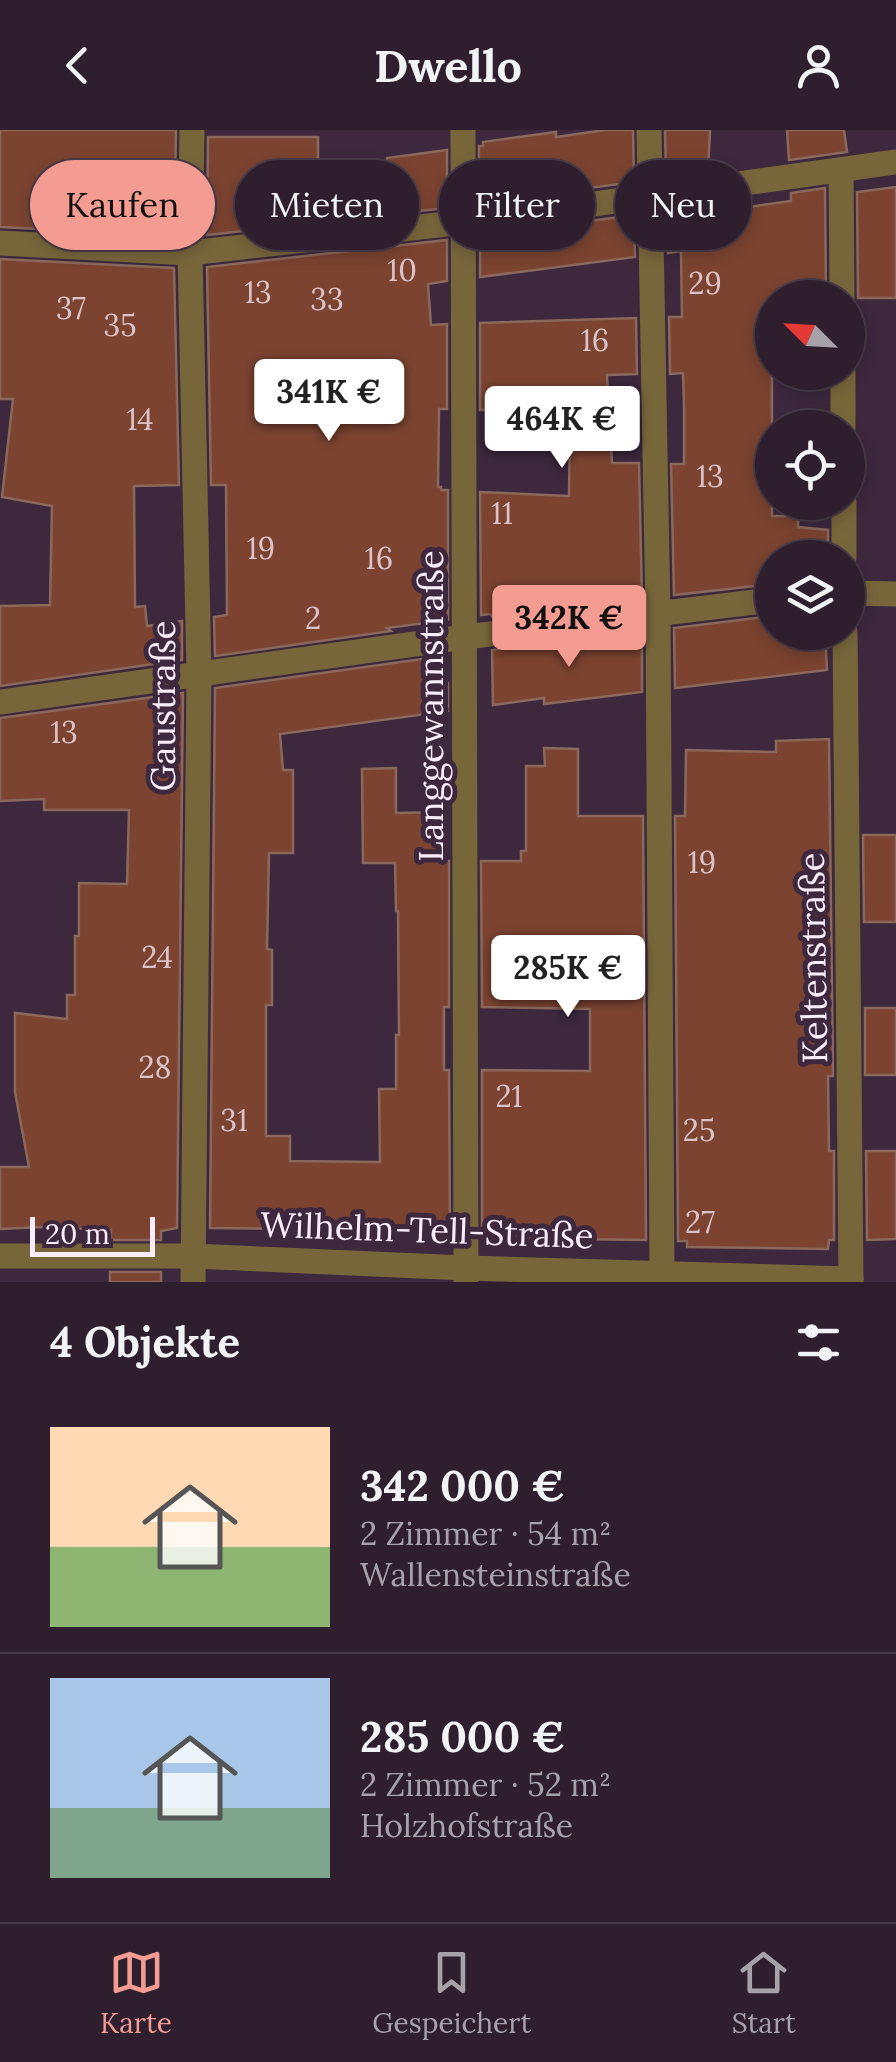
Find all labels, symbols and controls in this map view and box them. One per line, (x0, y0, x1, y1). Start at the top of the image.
text: Dwello (374, 37, 522, 94)
icon: back (50, 38, 105, 93)
icon: person (791, 38, 846, 93)
chip: Kaufen (30, 160, 215, 250)
chip: Mieten (235, 160, 419, 250)
chip: Filter (439, 160, 595, 250)
chip: Neu (615, 160, 751, 250)
house number: 10 (387, 251, 417, 289)
house number: 29 (688, 264, 722, 302)
house number: 13 (244, 273, 272, 311)
house number: 33 (310, 280, 344, 318)
north arrow (755, 280, 865, 390)
map controls (755, 280, 865, 650)
house number: 37 (56, 289, 86, 327)
house number: 35 (103, 306, 137, 344)
house number: 16 (581, 321, 609, 359)
pin: 341K € (248, 359, 410, 444)
text: 341K € (276, 371, 382, 412)
pin: 464K € (481, 386, 643, 471)
text: 464K € (507, 398, 617, 439)
house number: 14 (126, 400, 154, 438)
button: locate (755, 410, 865, 520)
house number: 13 (696, 457, 724, 495)
house number: 11 (491, 494, 513, 532)
house number: 19 (247, 529, 275, 567)
house number: 16 (365, 539, 393, 577)
button: layers (755, 540, 865, 650)
street label: Langgewannstraße (408, 550, 453, 862)
pin: 342K € (488, 585, 650, 670)
text: 342K € (514, 597, 624, 638)
house number: 2 (305, 599, 321, 637)
street label: Gaustraße (140, 621, 185, 791)
house number: 13 (50, 713, 78, 751)
house number: 19 (688, 843, 716, 881)
street label: Keltenstraße (789, 852, 837, 1064)
pin: 285K € (487, 935, 649, 1020)
house number: 24 (141, 938, 173, 976)
text: 285K € (513, 947, 623, 988)
house number: 28 (139, 1048, 171, 1086)
house number: 21 (495, 1077, 523, 1115)
house number: 31 (220, 1101, 248, 1139)
house number: 25 (683, 1111, 715, 1149)
street label: Wilhelm-Tell-Straße (260, 1202, 594, 1258)
house number: 27 (685, 1203, 715, 1241)
scale bar (30, 1212, 155, 1256)
text: 20 m (45, 1216, 110, 1252)
text: 4 Objekte (50, 1315, 240, 1369)
icon: filters (791, 1315, 846, 1370)
text: 342 000 € (360, 1459, 565, 1513)
icon: home (130, 1467, 250, 1587)
text: 2 Zimmer · 54 m² (360, 1513, 611, 1554)
text: Wallensteinstraße (360, 1554, 631, 1595)
text: 285 000 € (360, 1710, 565, 1764)
icon: home (130, 1718, 250, 1838)
text: 2 Zimmer · 52 m² (360, 1764, 611, 1805)
text: Holzhofstraße (360, 1805, 573, 1846)
tab: Karte (100, 1945, 172, 2041)
tab: Gespeichert (372, 1945, 531, 2041)
tab: Start (732, 1945, 796, 2041)

